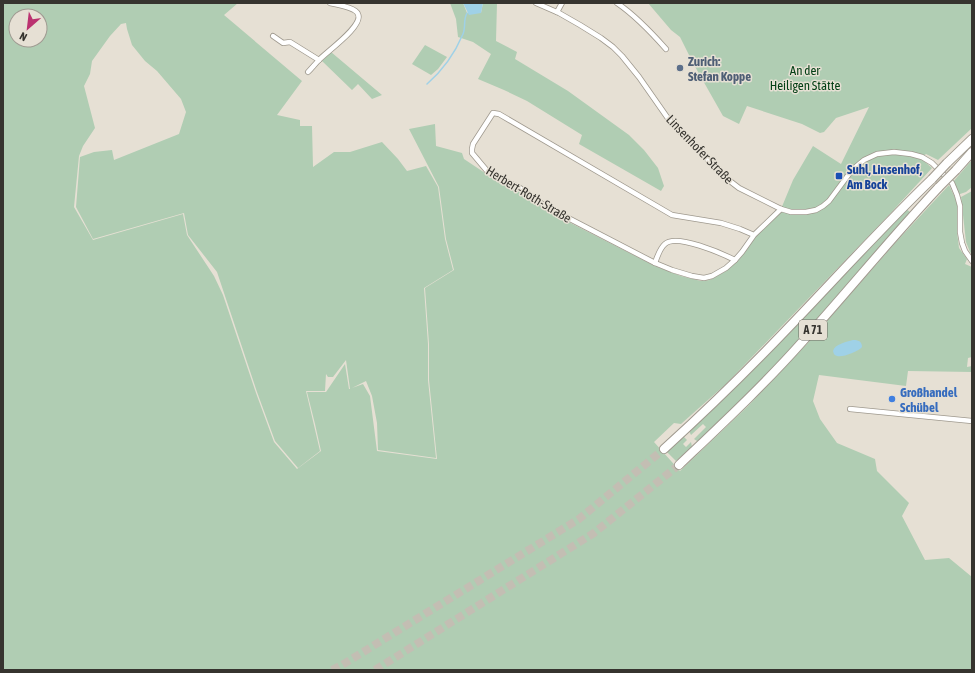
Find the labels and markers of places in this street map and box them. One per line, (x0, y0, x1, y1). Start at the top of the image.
place label: Zurich: Stefan Koppe (688, 54, 751, 84)
marker: Zurich: Stefan Koppe (675, 63, 685, 73)
place label: Suhl, Linsenhof, Am Bock (846, 162, 923, 192)
marker: Suhl, Linsenhof, Am Bock (834, 171, 844, 181)
place label: Großhandel Schübel (900, 385, 958, 415)
marker: Großhandel Schübel (887, 394, 897, 404)

